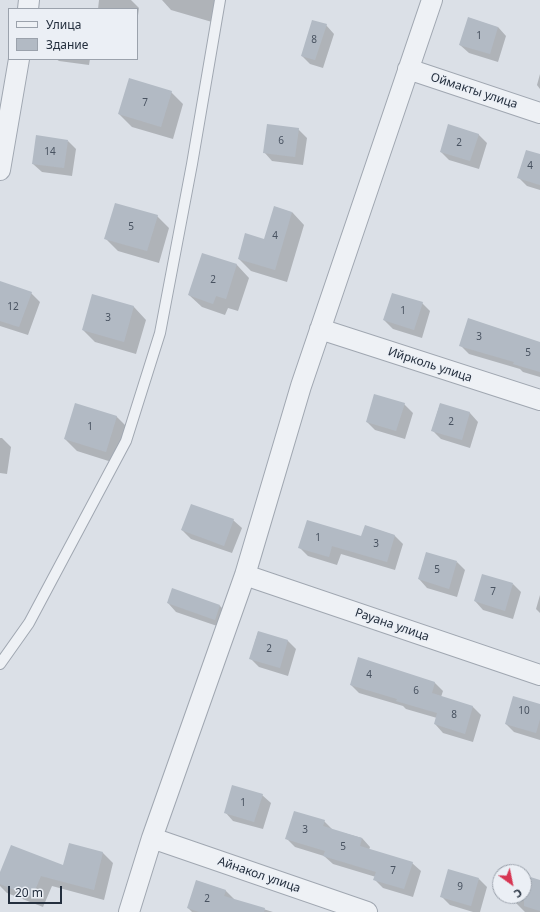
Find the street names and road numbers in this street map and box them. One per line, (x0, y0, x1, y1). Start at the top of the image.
street label: Оймакты улица (429, 70, 519, 112)
street label: Ийрколь улица (386, 345, 474, 385)
street label: Рауана улица (353, 606, 431, 644)
street label: Айнакол улица (216, 854, 302, 896)

